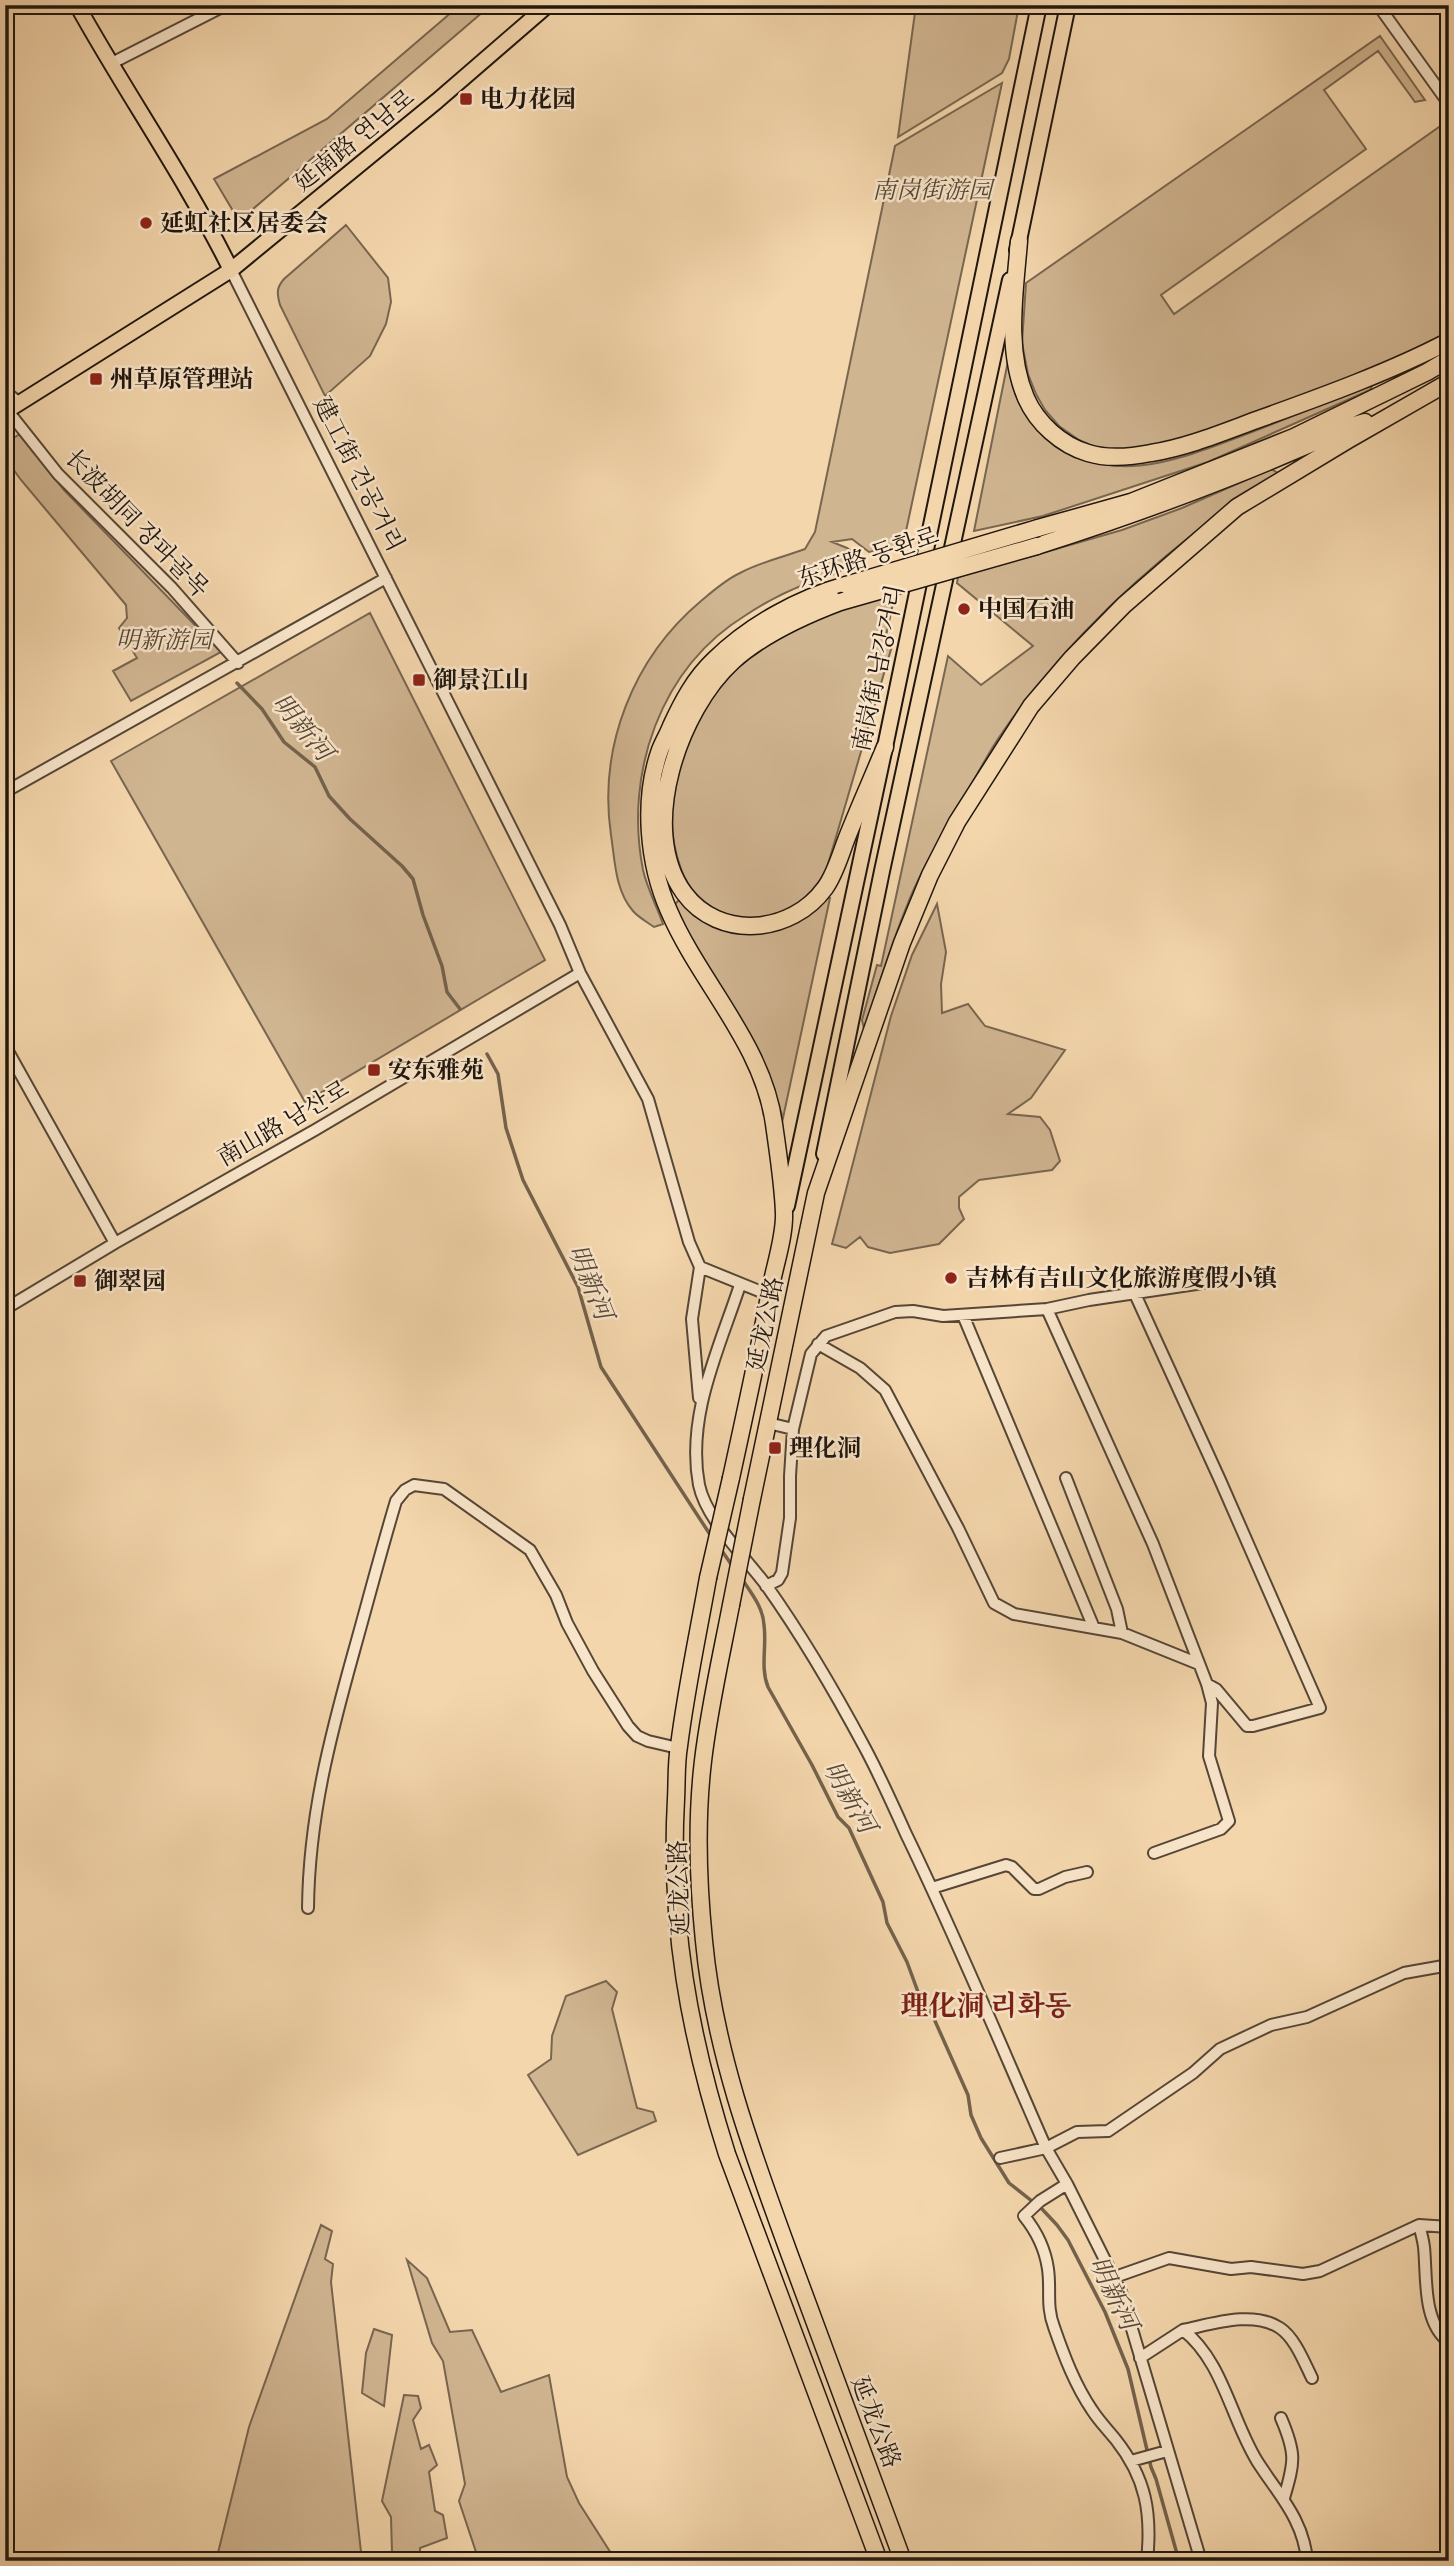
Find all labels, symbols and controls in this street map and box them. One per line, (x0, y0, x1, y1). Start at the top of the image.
street label: 延南路 연남로 (288, 82, 421, 199)
place label: 电力花园 (480, 84, 576, 115)
marker: 电力花园 (458, 91, 474, 107)
park label: 南岗街游园 (872, 175, 996, 206)
place label: 延虹社区居委会 (160, 208, 328, 239)
marker: 延虹社区居委会 (138, 215, 154, 231)
place label: 州草原管理站 (110, 364, 254, 395)
marker: 州草原管理站 (88, 371, 104, 387)
street label: 建工街 건공거리 (306, 392, 411, 557)
street label: 长波胡同 장파골목 (58, 443, 215, 604)
street label: 东环路 동환로 (794, 520, 943, 595)
street label: 南岗街 남강거리 (846, 582, 911, 754)
place label: 中国石油 (978, 594, 1074, 625)
marker: 中国石油 (956, 601, 972, 617)
park label: 明新游园 (116, 625, 216, 656)
place label: 御景江山 (433, 665, 529, 696)
marker: 御景江山 (411, 672, 427, 688)
water label: 明新河 (265, 687, 342, 771)
place label: 安东雅苑 (388, 1055, 484, 1086)
marker: 安东雅苑 (366, 1062, 382, 1078)
street label: 南山路 남산로 (212, 1073, 354, 1174)
water label: 明新河 (561, 1240, 621, 1328)
place label: 吉林有吉山文化旅游度假小镇 (965, 1263, 1277, 1294)
place label: 御翠园 (94, 1266, 166, 1297)
marker: 吉林有吉山文化旅游度假小镇 (943, 1270, 959, 1286)
marker: 御翠园 (72, 1273, 88, 1289)
street label: 延龙公路 (740, 1274, 791, 1374)
place label: 理化洞 (789, 1433, 861, 1464)
marker: 理化洞 (767, 1440, 783, 1456)
water label: 明新河 (816, 1756, 884, 1843)
street label: 延龙公路 (662, 1839, 697, 1936)
district label: 理化洞 리화동 (900, 1989, 1072, 2024)
water label: 明新河 (1082, 2251, 1146, 2339)
street label: 延龙公路 (844, 2372, 907, 2473)

